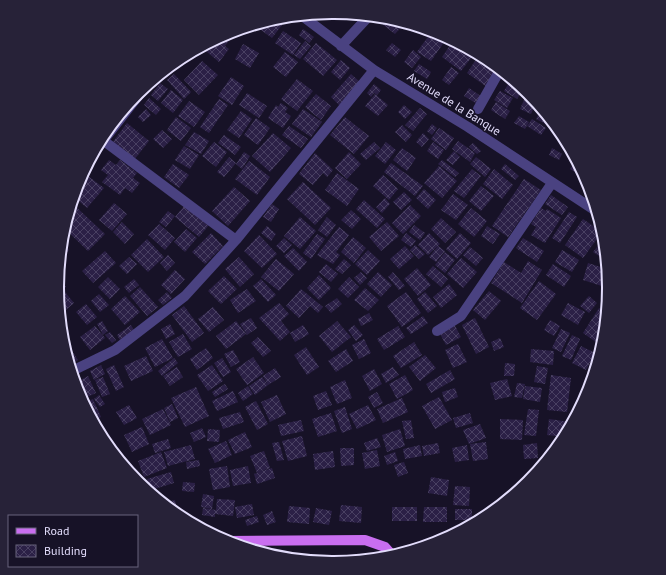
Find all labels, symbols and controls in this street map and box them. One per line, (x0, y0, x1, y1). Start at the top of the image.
street label: Avenue de la Banque (405, 69, 504, 138)
legend (8, 515, 138, 567)
text: Road (44, 523, 69, 538)
text: Building (44, 543, 87, 558)

